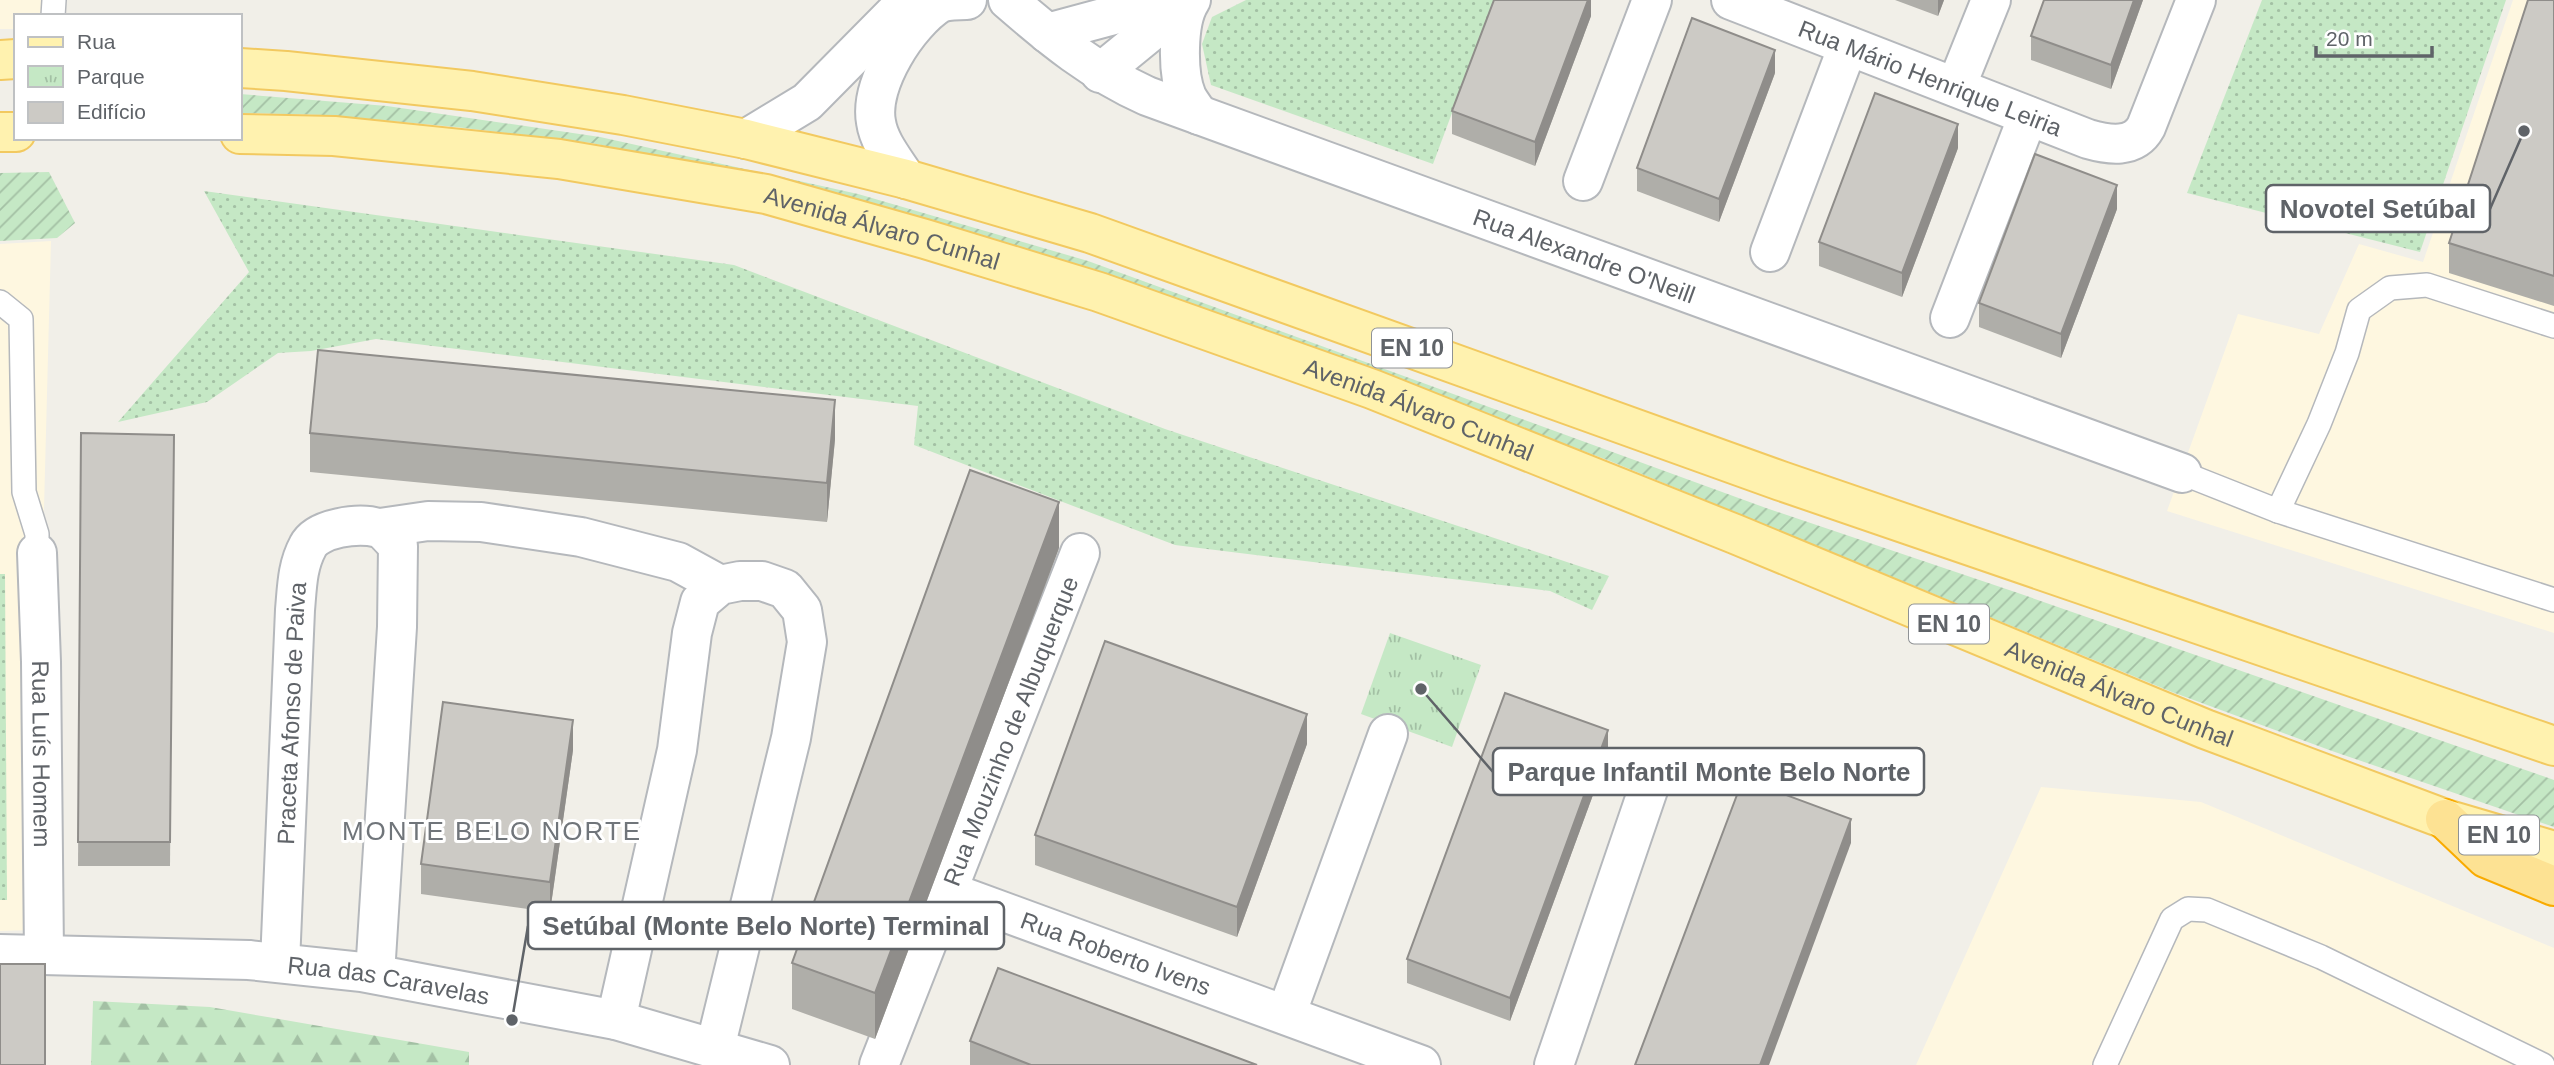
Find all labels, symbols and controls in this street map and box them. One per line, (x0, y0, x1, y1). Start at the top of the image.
legend (14, 14, 242, 140)
street label: Rua Mário Henrique Leiria (1795, 14, 2067, 141)
scale bar (2316, 14, 2432, 58)
text: 20 m (2326, 27, 2373, 50)
text: Rua (77, 30, 116, 53)
text: Parque (77, 65, 145, 88)
text: Edifício (77, 100, 146, 123)
street label: Avenida Álvaro Cunhal (761, 181, 1003, 275)
callout: Novotel Setúbal (2266, 185, 2490, 232)
text: Novotel Setúbal (2280, 194, 2476, 224)
street label: Rua Alexandre O'Neill (1470, 203, 1699, 308)
road number: EN 10 (1372, 328, 1452, 368)
street label: Avenida Álvaro Cunhal (1301, 353, 1538, 466)
street label: Rua Mouzinho de Albuquerque (937, 572, 1083, 889)
street label: Praceta Afonso de Paiva (272, 580, 311, 845)
road number: EN 10 (1909, 604, 1989, 644)
street label: Avenida Álvaro Cunhal (2002, 634, 2237, 752)
street label: Rua Luís Homem (27, 660, 56, 847)
callout: Parque Infantil Monte Belo Norte (1493, 748, 1924, 795)
text: Parque Infantil Monte Belo Norte (1507, 757, 1911, 787)
district label: MONTE BELO NORTE (342, 816, 642, 846)
road number: EN 10 (2459, 816, 2539, 855)
callout: Setúbal (Monte Belo Norte) Terminal (528, 902, 1004, 949)
street label: Rua Roberto Ivens (1017, 906, 1215, 1000)
text: Setúbal (Monte Belo Norte) Terminal (542, 911, 990, 941)
street label: Rua das Caravelas (286, 951, 492, 1009)

